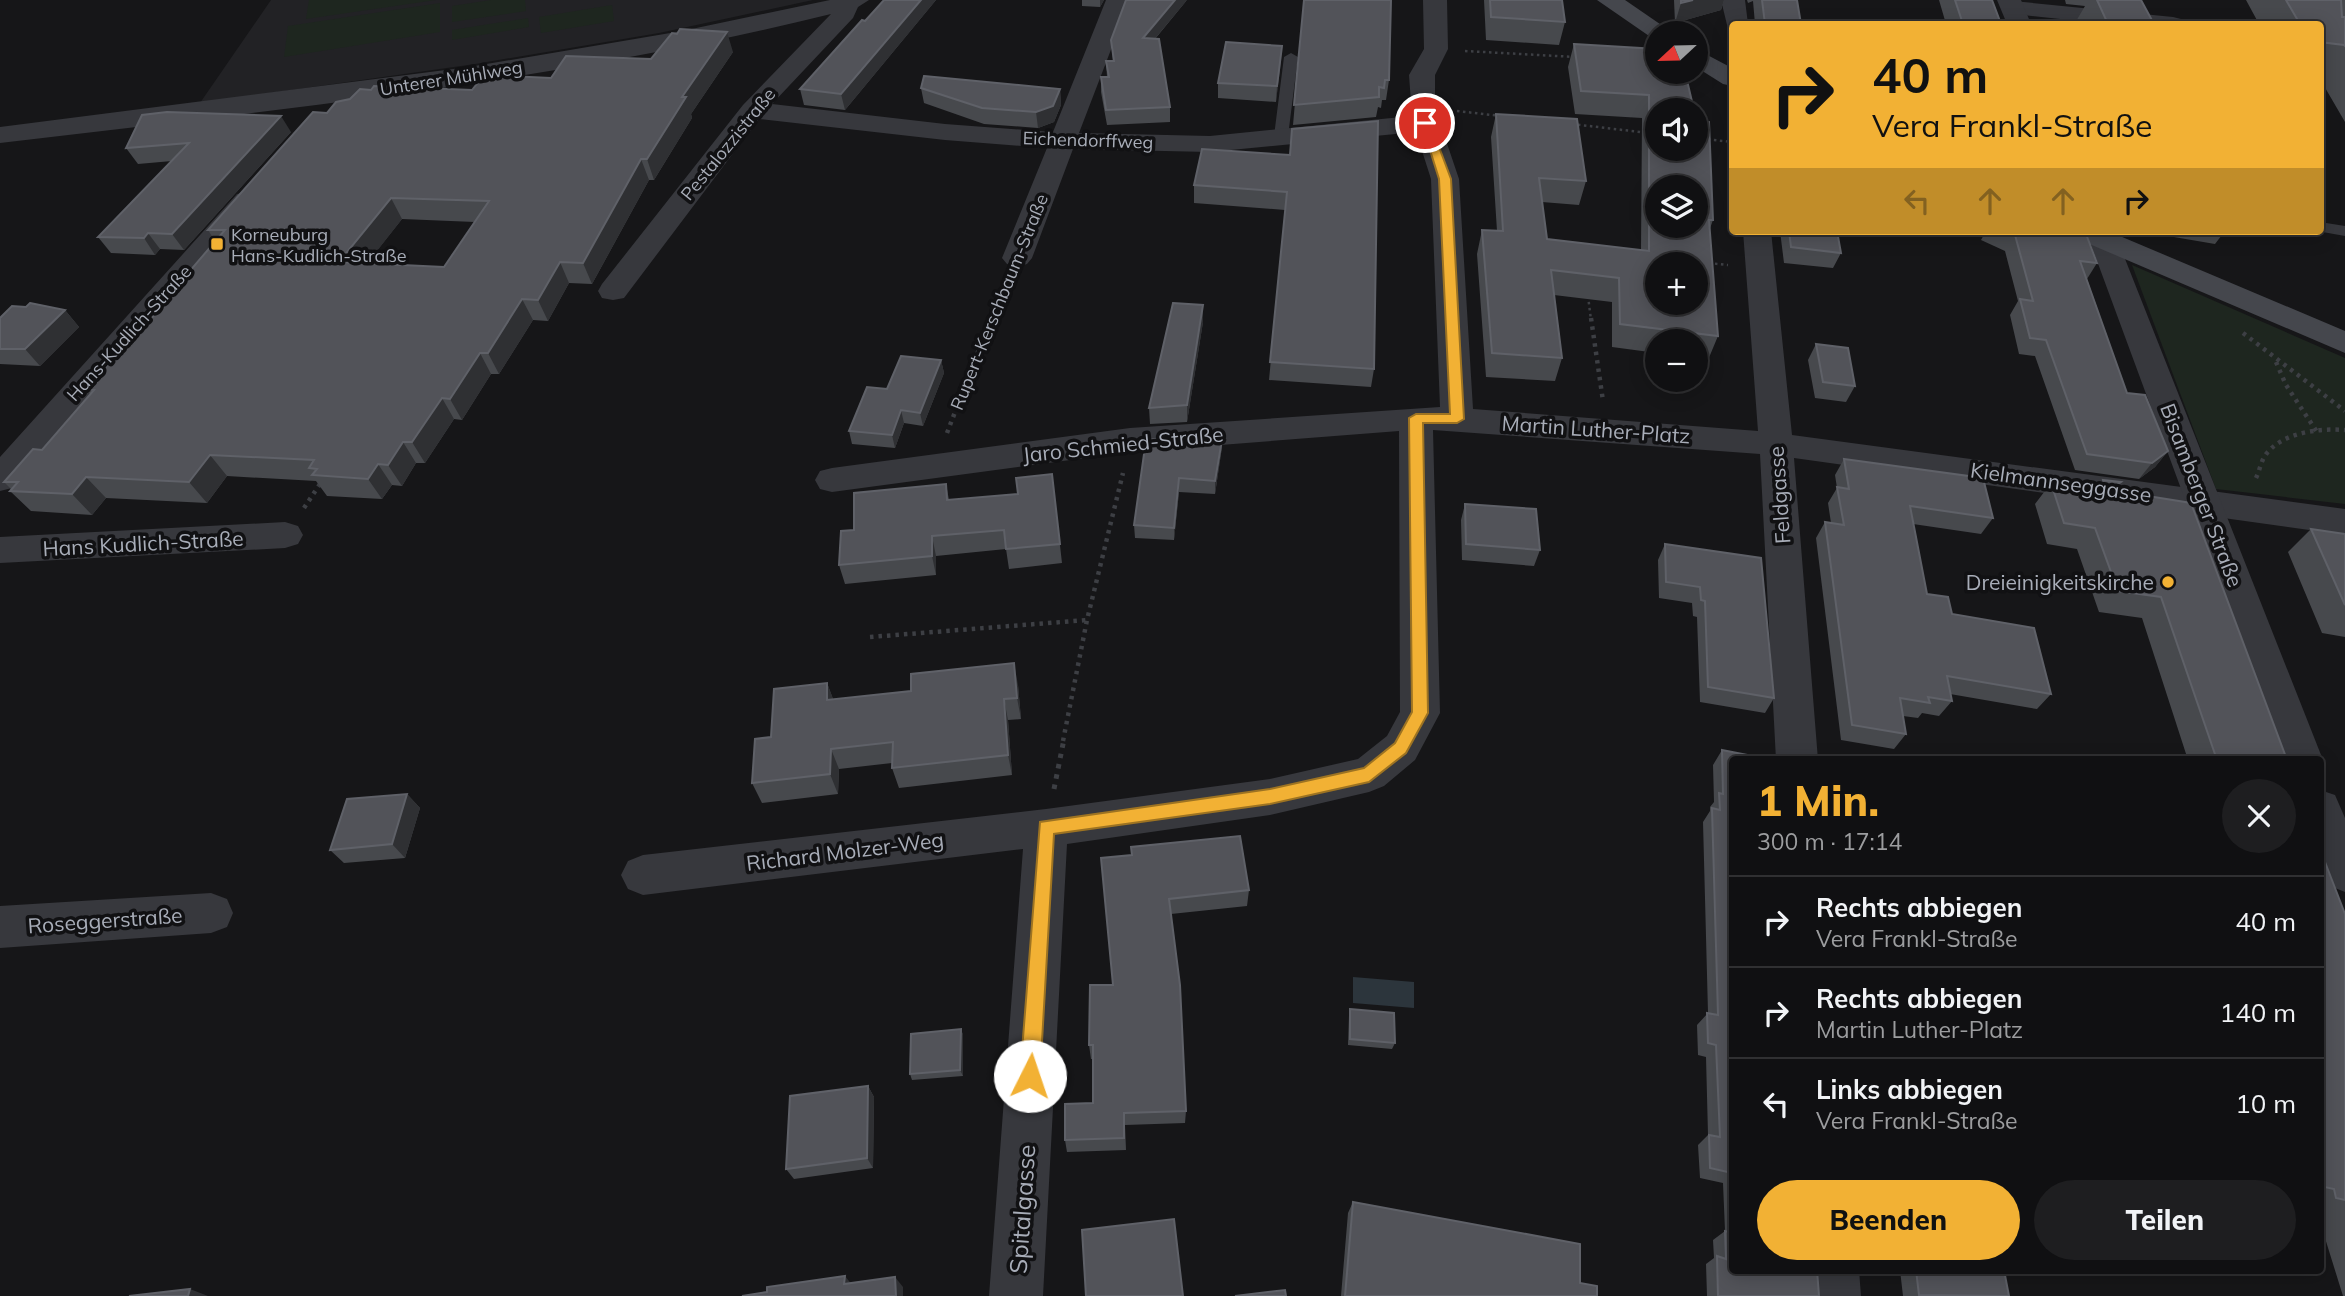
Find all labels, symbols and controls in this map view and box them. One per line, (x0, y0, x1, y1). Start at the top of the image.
north arrow (1645, 21, 1708, 84)
map controls (1645, 21, 1708, 392)
text: 40 m (1872, 44, 1988, 105)
icon: right (1757, 49, 1848, 140)
street label: Unterer Mühlweg (378, 55, 524, 101)
street label: Pestalozzistraße (676, 83, 780, 205)
pin (1395, 93, 1455, 153)
button: sound (1645, 98, 1708, 161)
icon: arrive (1406, 104, 1444, 142)
text: Vera Frankl-Straße (1872, 105, 2153, 145)
street label: Eichendorffweg (1022, 126, 1154, 154)
button: layers (1645, 175, 1708, 238)
icon: left (1898, 182, 1936, 220)
icon: ahead (1971, 182, 2009, 220)
icon: ahead (2044, 182, 2082, 220)
icon: right (2117, 182, 2155, 220)
street label: Rupert-Kerschbaum-Straße (945, 191, 1053, 413)
place label: Korneuburg Hans-Kudlich-Straße (231, 223, 406, 267)
marker: Korneuburg Hans-Kudlich-Straße (209, 236, 225, 252)
button: + (1645, 252, 1708, 315)
street label: Hans-Kudlich-Straße (62, 260, 196, 406)
button: − (1645, 329, 1708, 392)
street label: Bisamberger Straße (2155, 399, 2249, 591)
street label: Martin Luther-Platz (1501, 409, 1691, 449)
street label: Jaro Schmied-Straße (1021, 421, 1225, 467)
street label: Feldgasse (1763, 445, 1795, 545)
street label: Kielmannseggasse (1969, 456, 2153, 508)
street label: Hans Kudlich-Straße (42, 525, 244, 561)
place label: Dreieinigkeitskirche (1966, 569, 2154, 595)
marker: Dreieinigkeitskirche (2160, 574, 2176, 590)
text: 1 Min. (1757, 774, 1879, 827)
button: close (2222, 779, 2296, 853)
street label: Richard Molzer-Weg (745, 826, 945, 876)
text: 300 m · 17:14 (1757, 827, 1902, 856)
text: Rechts abbiegen (1816, 891, 2022, 924)
street label: Roseggerstraße (27, 902, 183, 938)
icon: right (1757, 903, 1795, 941)
text: 40 m (2235, 905, 2296, 938)
text: Vera Frankl-Straße (1816, 924, 2018, 953)
text: Rechts abbiegen (1816, 982, 2022, 1015)
icon: right (1757, 994, 1795, 1032)
text: 140 m (2220, 996, 2296, 1029)
text: Martin Luther-Platz (1816, 1015, 2023, 1044)
position arrow (993, 1039, 1067, 1113)
text: Links abbiegen (1816, 1073, 2003, 1106)
icon: left (1757, 1085, 1795, 1123)
text: 10 m (2235, 1087, 2296, 1120)
text: Vera Frankl-Straße (1816, 1106, 2018, 1135)
street label: Spitalgasse (1003, 1143, 1041, 1275)
button: Beenden (1757, 1180, 2020, 1260)
button: Teilen (2034, 1180, 2296, 1260)

